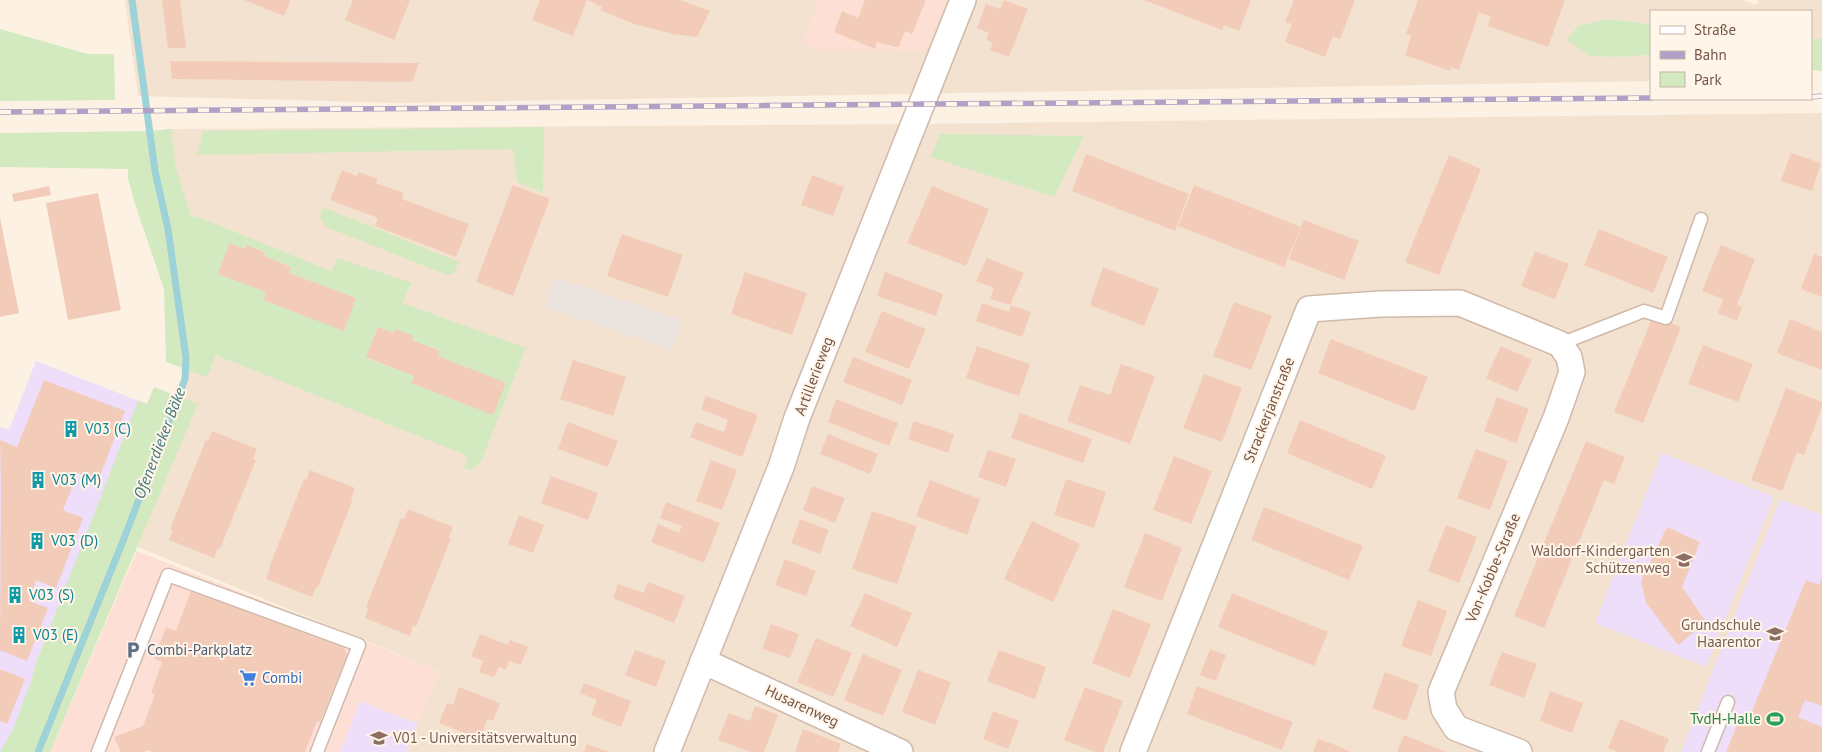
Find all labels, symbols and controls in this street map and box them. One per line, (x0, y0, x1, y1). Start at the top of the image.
legend (1650, 10, 1812, 100)
text: Straße (1694, 20, 1736, 39)
text: Bahn (1694, 45, 1727, 64)
text: Park (1694, 70, 1722, 89)
street label: Artillerieweg (790, 334, 837, 418)
street label: Strackerjanstraße (1239, 354, 1298, 465)
water label: Ofenerdieker Bäke (129, 384, 190, 501)
building icon: V03 (C) (61, 419, 81, 439)
place label: V03 (C) (84, 419, 131, 438)
building icon: V03 (M) (28, 470, 48, 490)
place label: V03 (M) (51, 470, 101, 489)
street label: Von-Kobbe-Straße (1461, 510, 1524, 626)
building icon: V03 (D) (27, 531, 47, 551)
place label: V03 (D) (50, 531, 98, 550)
place label: Waldorf-Kindergarten Schützenweg (1531, 541, 1670, 577)
school or university icon: Waldorf-Kindergarten Schützenweg (1674, 550, 1694, 570)
building icon: V03 (S) (5, 585, 25, 605)
place label: V03 (S) (28, 585, 74, 604)
place label: Grundschule Haarentor (1681, 615, 1761, 651)
school or university icon: Grundschule Haarentor (1765, 624, 1785, 644)
building icon: V03 (E) (9, 625, 29, 645)
place label: V03 (E) (32, 625, 78, 644)
parking icon: Combi-Parkplatz (123, 640, 143, 660)
place label: Combi-Parkplatz (147, 640, 252, 659)
supermarket icon: Combi (238, 668, 258, 688)
place label: Combi (262, 668, 302, 687)
street label: Husarenweg (762, 680, 842, 731)
place label: TvdH-Halle (1690, 709, 1761, 728)
sports icon: TvdH-Halle (1765, 709, 1785, 729)
school or university icon: V01 - Universitätsverwaltung (369, 728, 389, 748)
place label: V01 - Universitätsverwaltung (392, 728, 577, 747)

